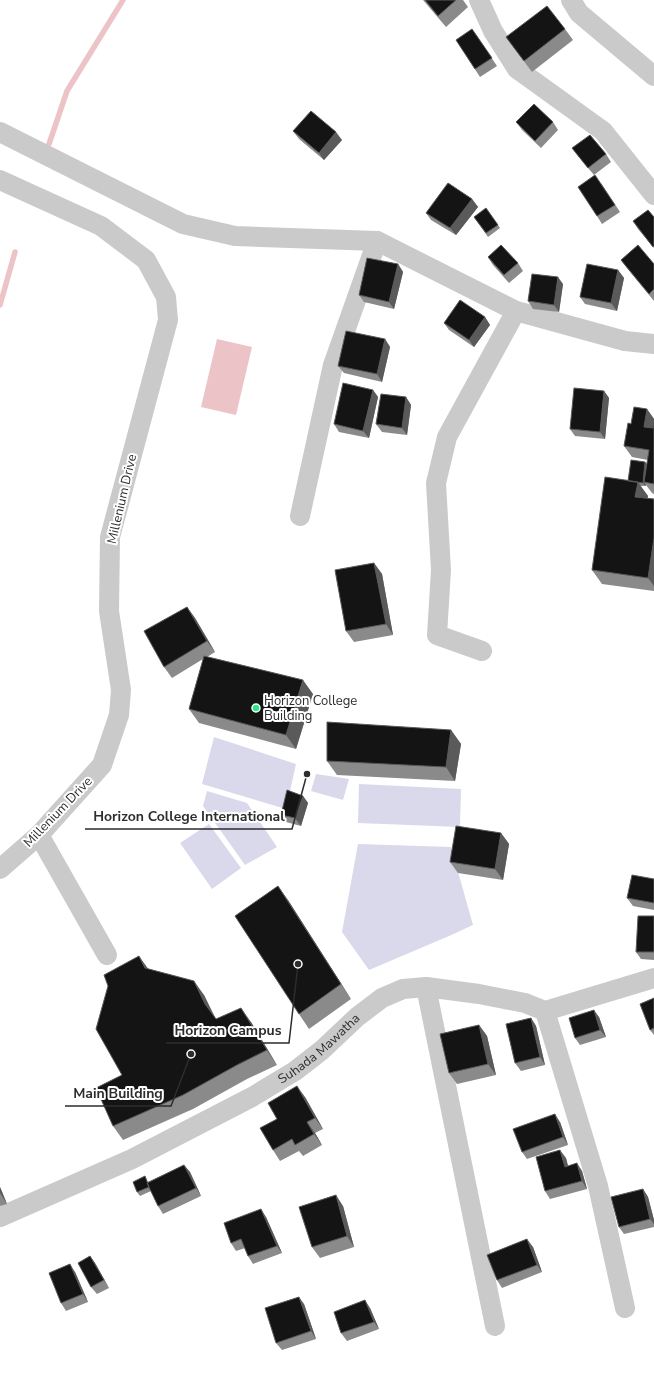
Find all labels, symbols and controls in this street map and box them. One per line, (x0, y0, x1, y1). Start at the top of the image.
street label: Millenium Drive (103, 452, 141, 546)
place label: Horizon College Building (264, 692, 357, 725)
marker: Horizon College Building (251, 703, 261, 713)
street label: Millenium Drive (20, 773, 96, 851)
callout: Horizon College International (85, 803, 292, 829)
text: Horizon College International (93, 807, 285, 826)
street label: Suhada Mawatha (275, 1010, 364, 1088)
callout: Horizon Campus (166, 1017, 289, 1043)
text: Horizon Campus (174, 1021, 282, 1040)
callout: Main Building (65, 1080, 171, 1106)
text: Main Building (73, 1084, 163, 1103)

